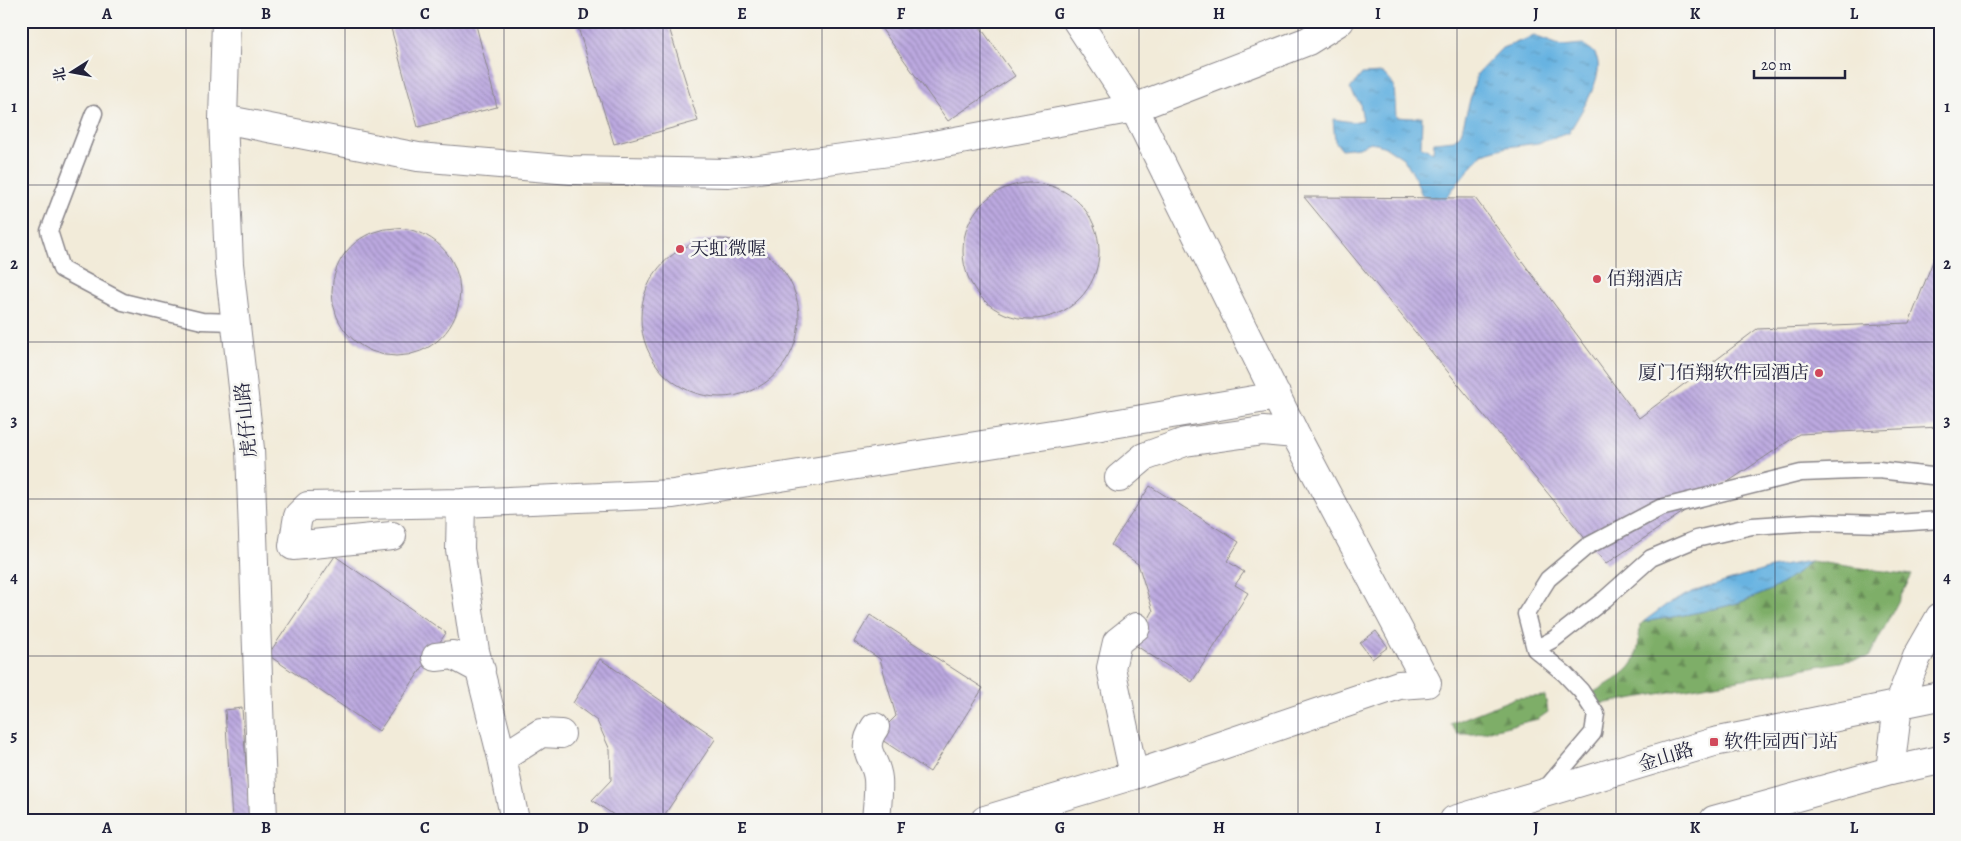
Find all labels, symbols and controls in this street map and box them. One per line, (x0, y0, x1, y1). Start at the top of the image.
text: A (101, 3, 113, 25)
text: B (261, 3, 271, 25)
text: C (420, 3, 430, 25)
text: D (577, 3, 589, 25)
text: E (737, 3, 747, 25)
text: F (897, 3, 906, 25)
text: G (1055, 3, 1065, 25)
text: H (1213, 3, 1225, 25)
text: I (1375, 3, 1381, 25)
text: J (1533, 3, 1539, 25)
text: K (1690, 3, 1701, 25)
text: L (1850, 3, 1859, 25)
north arrow (48, 48, 98, 98)
scale bar (1754, 48, 1845, 80)
text: 20 m (1761, 55, 1792, 75)
text: 北 (49, 66, 70, 83)
text: 1 (11, 96, 17, 118)
text: 1 (1944, 96, 1950, 118)
place label: 天虹微喔 (690, 236, 766, 262)
marker: 天虹微喔 (674, 243, 686, 255)
text: 2 (10, 253, 18, 275)
text: 2 (1943, 253, 1951, 275)
place label: 佰翔酒店 (1607, 266, 1683, 292)
marker: 佰翔酒店 (1591, 273, 1603, 285)
place label: 厦门佰翔软件园酒店 (1638, 360, 1809, 386)
marker: 厦门佰翔软件园酒店 (1813, 367, 1825, 379)
street label: 虎仔山路 (229, 381, 263, 459)
text: 3 (11, 410, 18, 432)
text: 3 (1944, 410, 1951, 432)
text: 4 (10, 567, 18, 589)
text: 4 (1943, 567, 1951, 589)
text: 5 (11, 725, 18, 747)
text: 5 (1944, 725, 1951, 747)
place label: 软件园西门站 (1724, 729, 1838, 755)
street label: 金山路 (1635, 736, 1697, 778)
marker: 软件园西门站 (1708, 736, 1720, 748)
text: A (101, 817, 113, 839)
text: B (261, 817, 271, 839)
text: C (420, 817, 430, 839)
text: D (577, 817, 589, 839)
text: E (737, 817, 747, 839)
text: F (897, 817, 906, 839)
text: G (1055, 817, 1065, 839)
text: H (1213, 817, 1225, 839)
text: I (1375, 817, 1381, 839)
text: J (1533, 817, 1539, 839)
text: K (1690, 817, 1701, 839)
text: L (1850, 817, 1859, 839)

